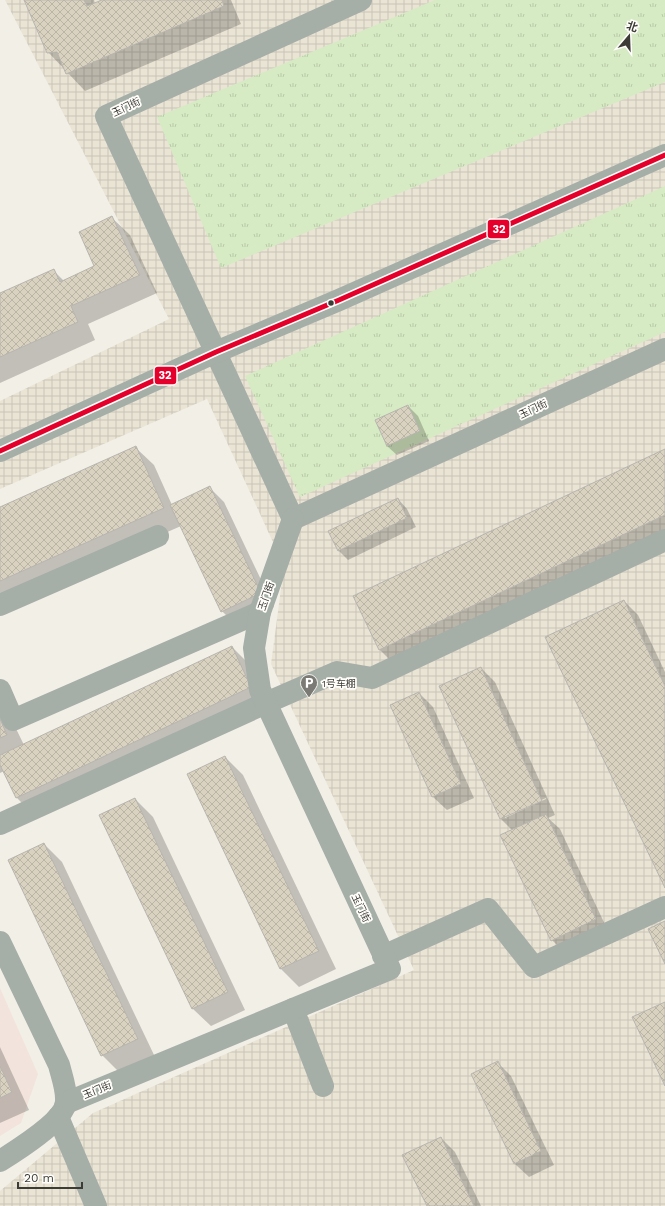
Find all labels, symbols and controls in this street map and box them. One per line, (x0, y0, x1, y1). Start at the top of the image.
north arrow (609, 16, 649, 56)
text: 北 (625, 19, 639, 35)
street label: 玉门街 (110, 96, 142, 118)
line badge: 32 (487, 219, 510, 239)
text: 32 (492, 223, 506, 236)
unlabelled marker (326, 298, 336, 308)
line badge: 32 (154, 366, 177, 385)
text: 32 (158, 369, 172, 382)
street label: 玉门街 (517, 398, 549, 420)
street label: 玉门街 (256, 580, 276, 612)
parking icon: 1号车棚 (299, 673, 319, 698)
place label: 1号车棚 (322, 678, 356, 689)
street label: 玉门街 (350, 892, 372, 924)
street label: 玉门街 (81, 1079, 113, 1101)
scale bar (18, 1164, 82, 1190)
text: 20 m (24, 1171, 54, 1185)

